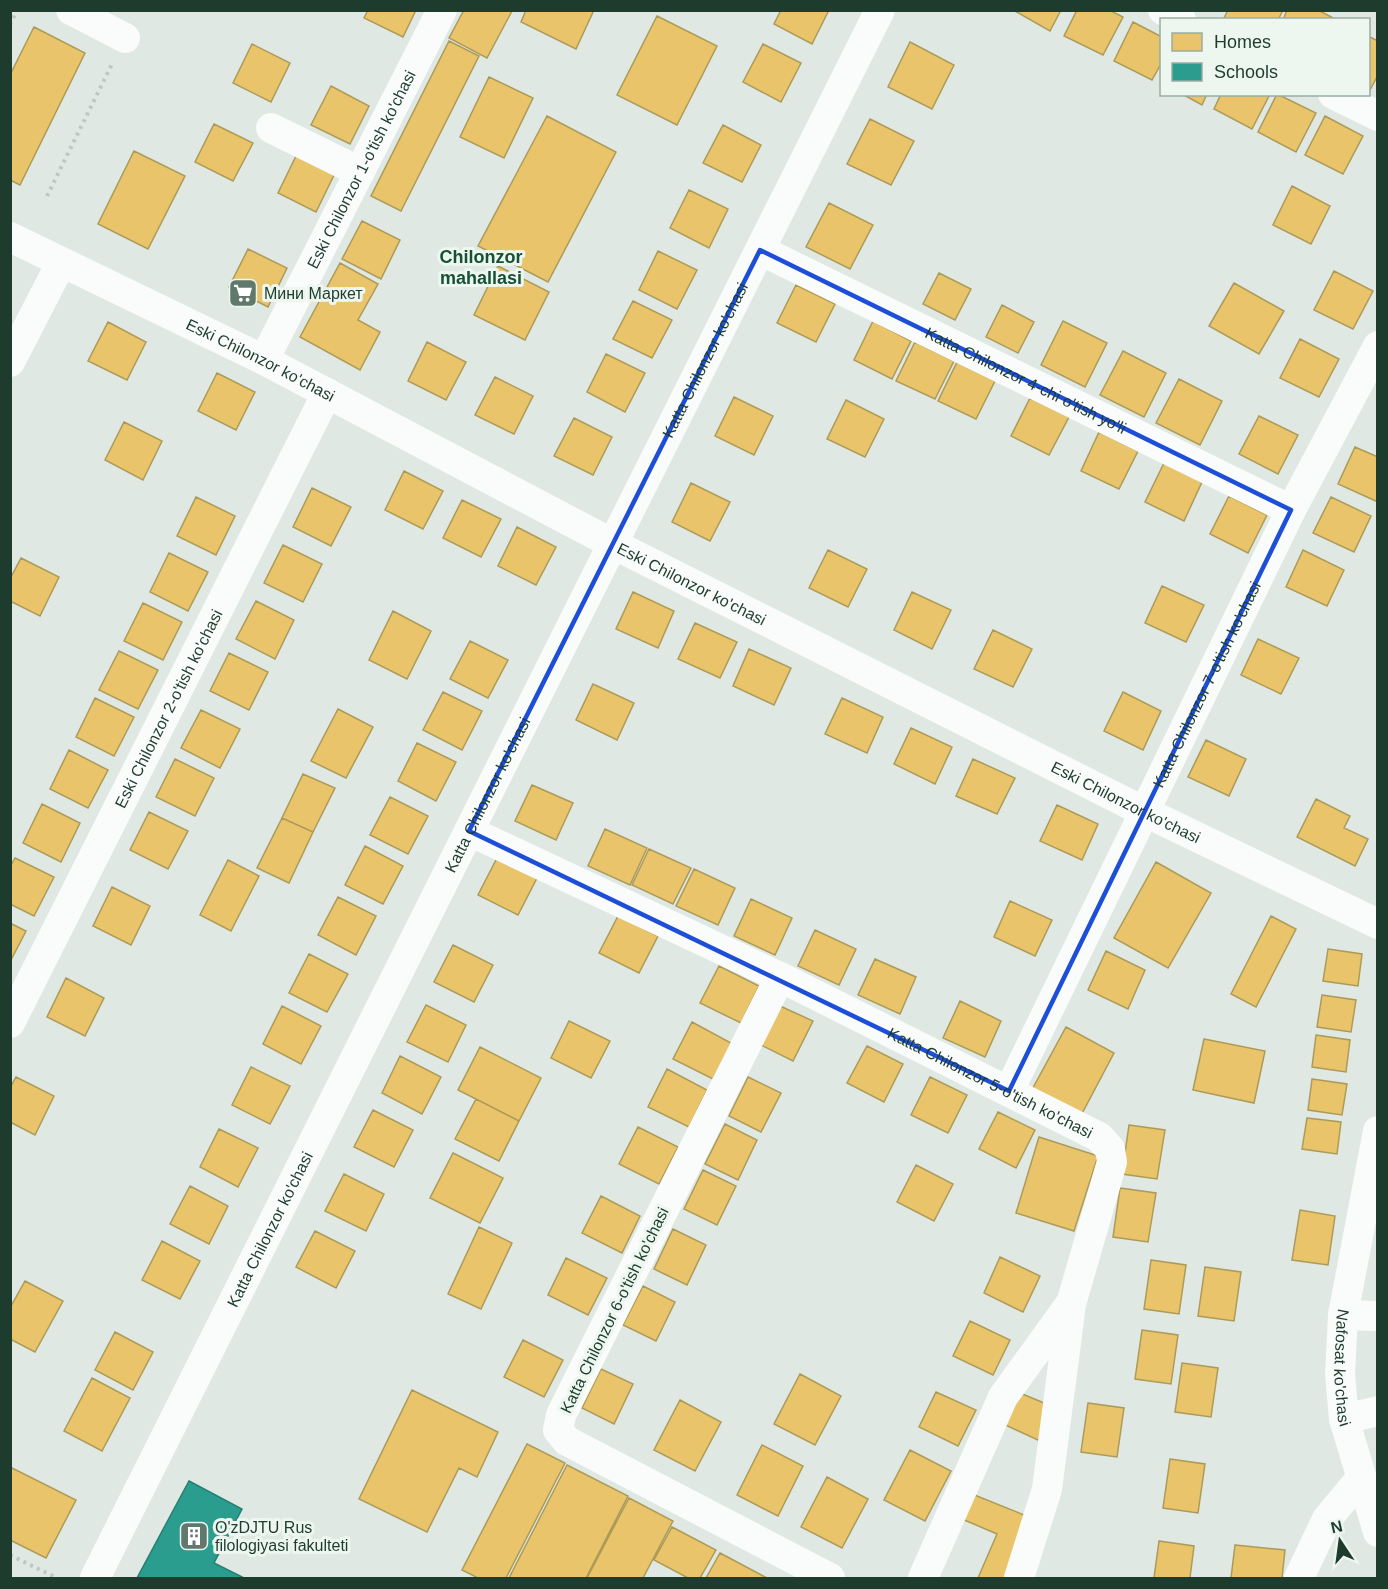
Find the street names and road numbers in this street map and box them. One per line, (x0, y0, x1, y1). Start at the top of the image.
street label: Eski Chilonzor 1-o'tish ko'chasi (304, 68, 419, 271)
street label: Katta Chilonzor ko'chasi (659, 280, 751, 441)
street label: Eski Chilonzor ko'chasi (183, 316, 337, 405)
street label: Katta Chilonzor 4-chi o'tish yo'li (922, 324, 1129, 437)
street label: Eski Chilonzor ko'chasi (614, 540, 769, 629)
street label: Katta Chilonzor 7-o'tish ko'chasi (1150, 579, 1264, 790)
street label: Eski Chilonzor 2-o'tish ko'chasi (112, 607, 226, 811)
street label: Katta Chilonzor ko'chasi (442, 715, 534, 875)
street label: Eski Chilonzor ko'chasi (1049, 758, 1203, 846)
street label: Katta Chilonzor 5-o'tish ko'chasi (885, 1025, 1095, 1141)
street label: Katta Chilonzor ko'chasi (224, 1149, 316, 1310)
street label: Katta Chilonzor 6-o'tish ko'chasi (557, 1205, 672, 1416)
street label: Nafosat ko'chasi (1331, 1308, 1354, 1428)

